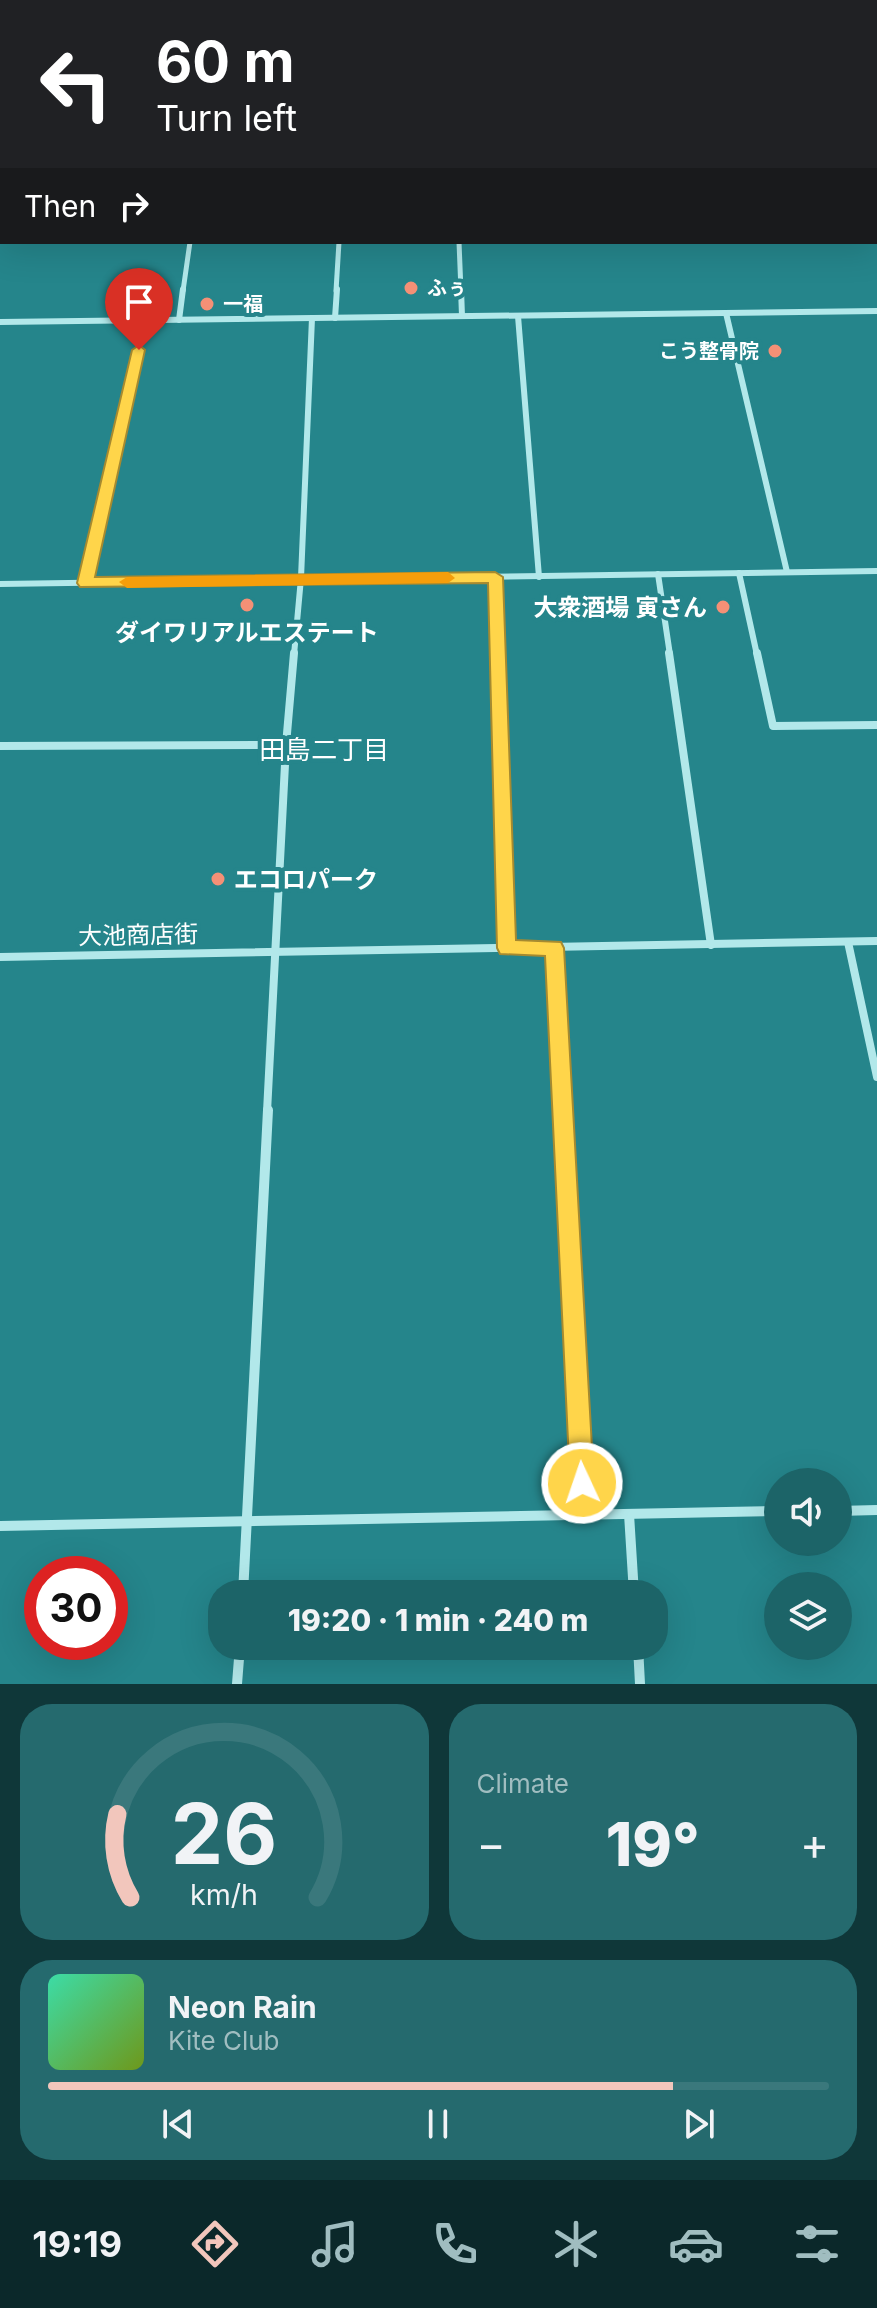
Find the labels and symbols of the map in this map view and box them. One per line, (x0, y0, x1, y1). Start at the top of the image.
pin (105, 268, 173, 350)
place label: ふぅ (427, 276, 467, 300)
marker: ふぅ (402, 279, 420, 297)
place label: 一福 (223, 292, 263, 316)
marker: 一福 (198, 295, 216, 313)
place label: こう整骨院 (659, 339, 759, 363)
marker: こう整骨院 (766, 342, 784, 360)
place label: 大衆酒場 寅さん (533, 593, 707, 622)
marker: ダイワリアルエステート (238, 596, 256, 614)
marker: 大衆酒場 寅さん (714, 598, 732, 616)
place label: ダイワリアルエステート (115, 618, 379, 647)
district label: 田島二丁目 (259, 734, 389, 765)
place label: エコロパーク (234, 865, 378, 894)
marker: エコロパーク (209, 870, 227, 888)
street label: 大池商店街 (78, 919, 198, 951)
position arrow (540, 1441, 624, 1525)
speed limit sign: 30 (24, 1556, 128, 1660)

